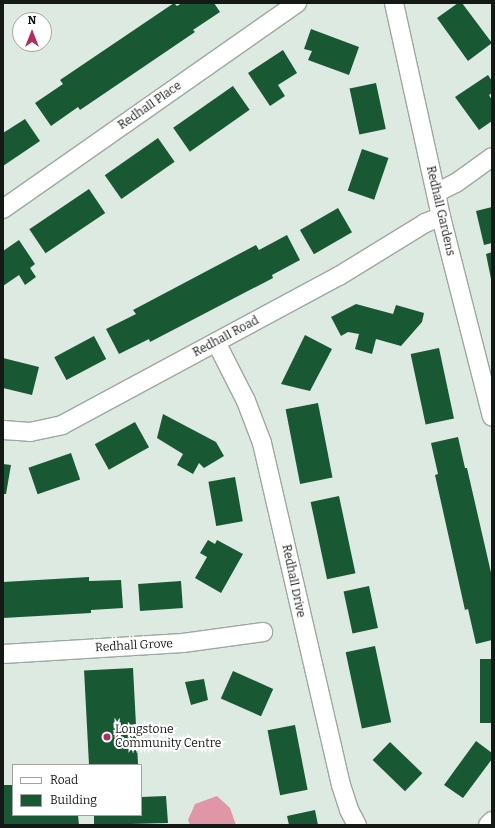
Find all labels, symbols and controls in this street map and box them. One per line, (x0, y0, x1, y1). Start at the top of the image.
north arrow (12, 12, 52, 52)
text: N (28, 14, 36, 27)
street label: Redhall Place (116, 79, 184, 133)
street label: Redhall Gardens (423, 165, 457, 257)
street label: Redhall Road (190, 314, 262, 360)
street label: Redhall Drive (278, 543, 308, 619)
street label: Redhall Grove (95, 637, 173, 655)
place label: Longstone Community Centre (115, 723, 221, 751)
marker: Longstone Community Centre (102, 732, 112, 742)
legend (12, 764, 142, 816)
text: Road (50, 773, 78, 787)
text: Building (50, 793, 97, 807)

